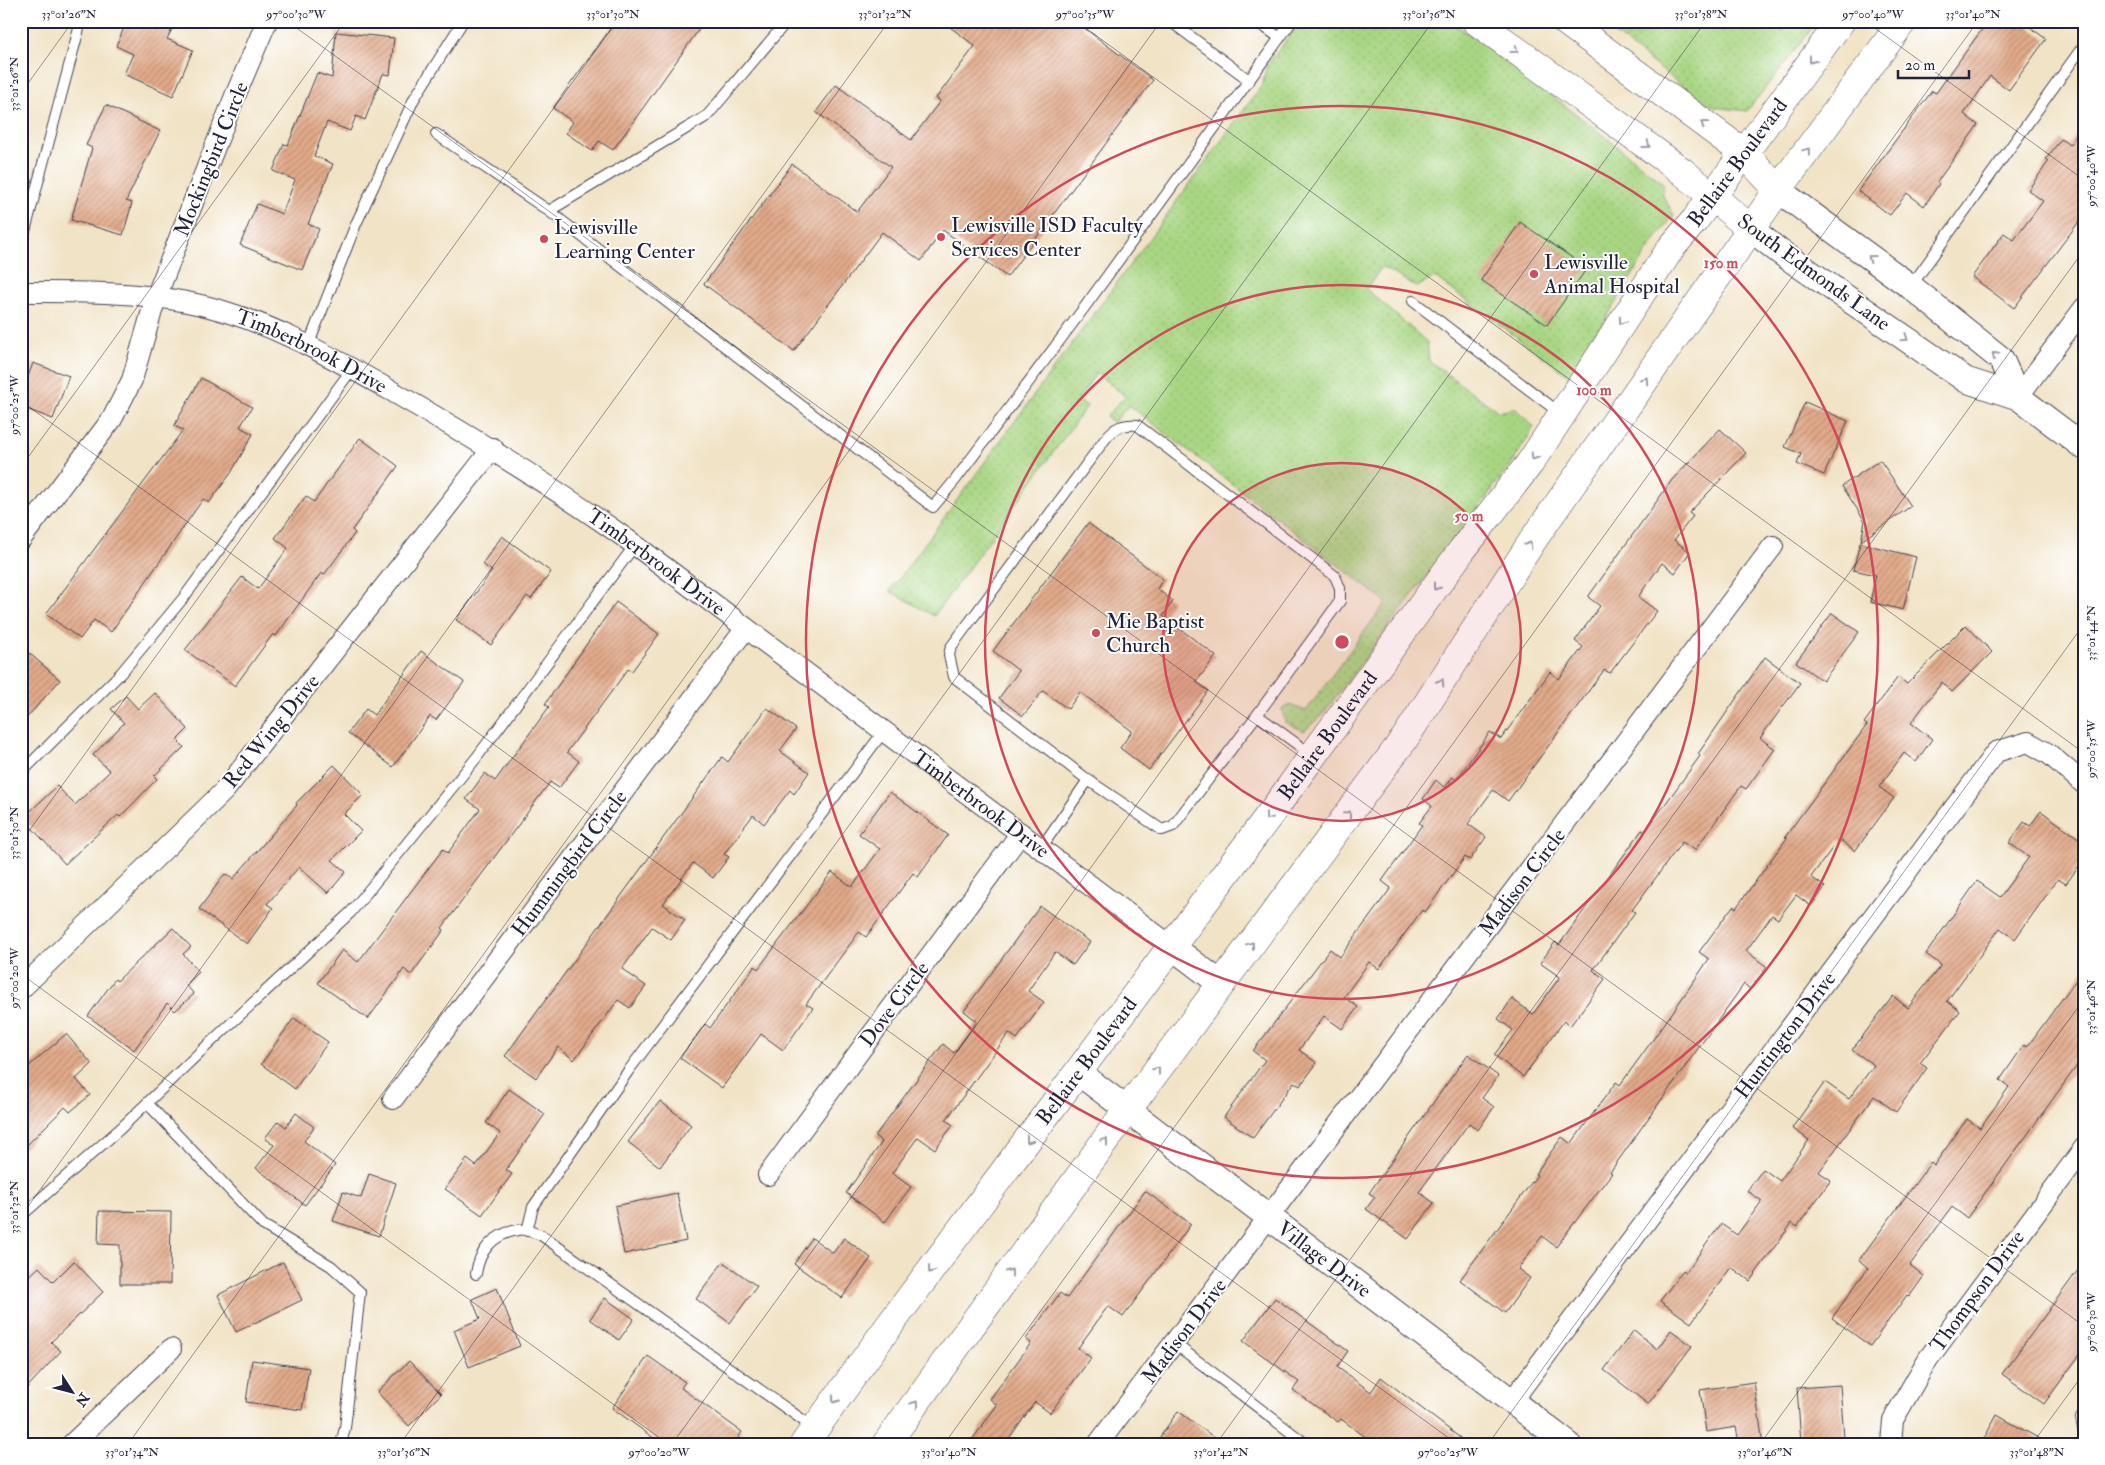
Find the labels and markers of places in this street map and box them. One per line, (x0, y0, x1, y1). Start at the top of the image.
place label: Lewisville ISD Faculty Services Center (951, 212, 1144, 263)
place label: Lewisville Learning Center (554, 214, 695, 265)
marker: Lewisville ISD Faculty Services Center (935, 231, 947, 243)
marker: Lewisville Learning Center (538, 233, 550, 245)
place label: Lewisville Animal Hospital (1543, 249, 1680, 300)
marker: Lewisville Animal Hospital (1528, 268, 1540, 280)
place label: Mie Baptist Church (1106, 608, 1205, 659)
marker: Mie Baptist Church (1090, 627, 1102, 639)
centre of rings (1333, 633, 1351, 651)

